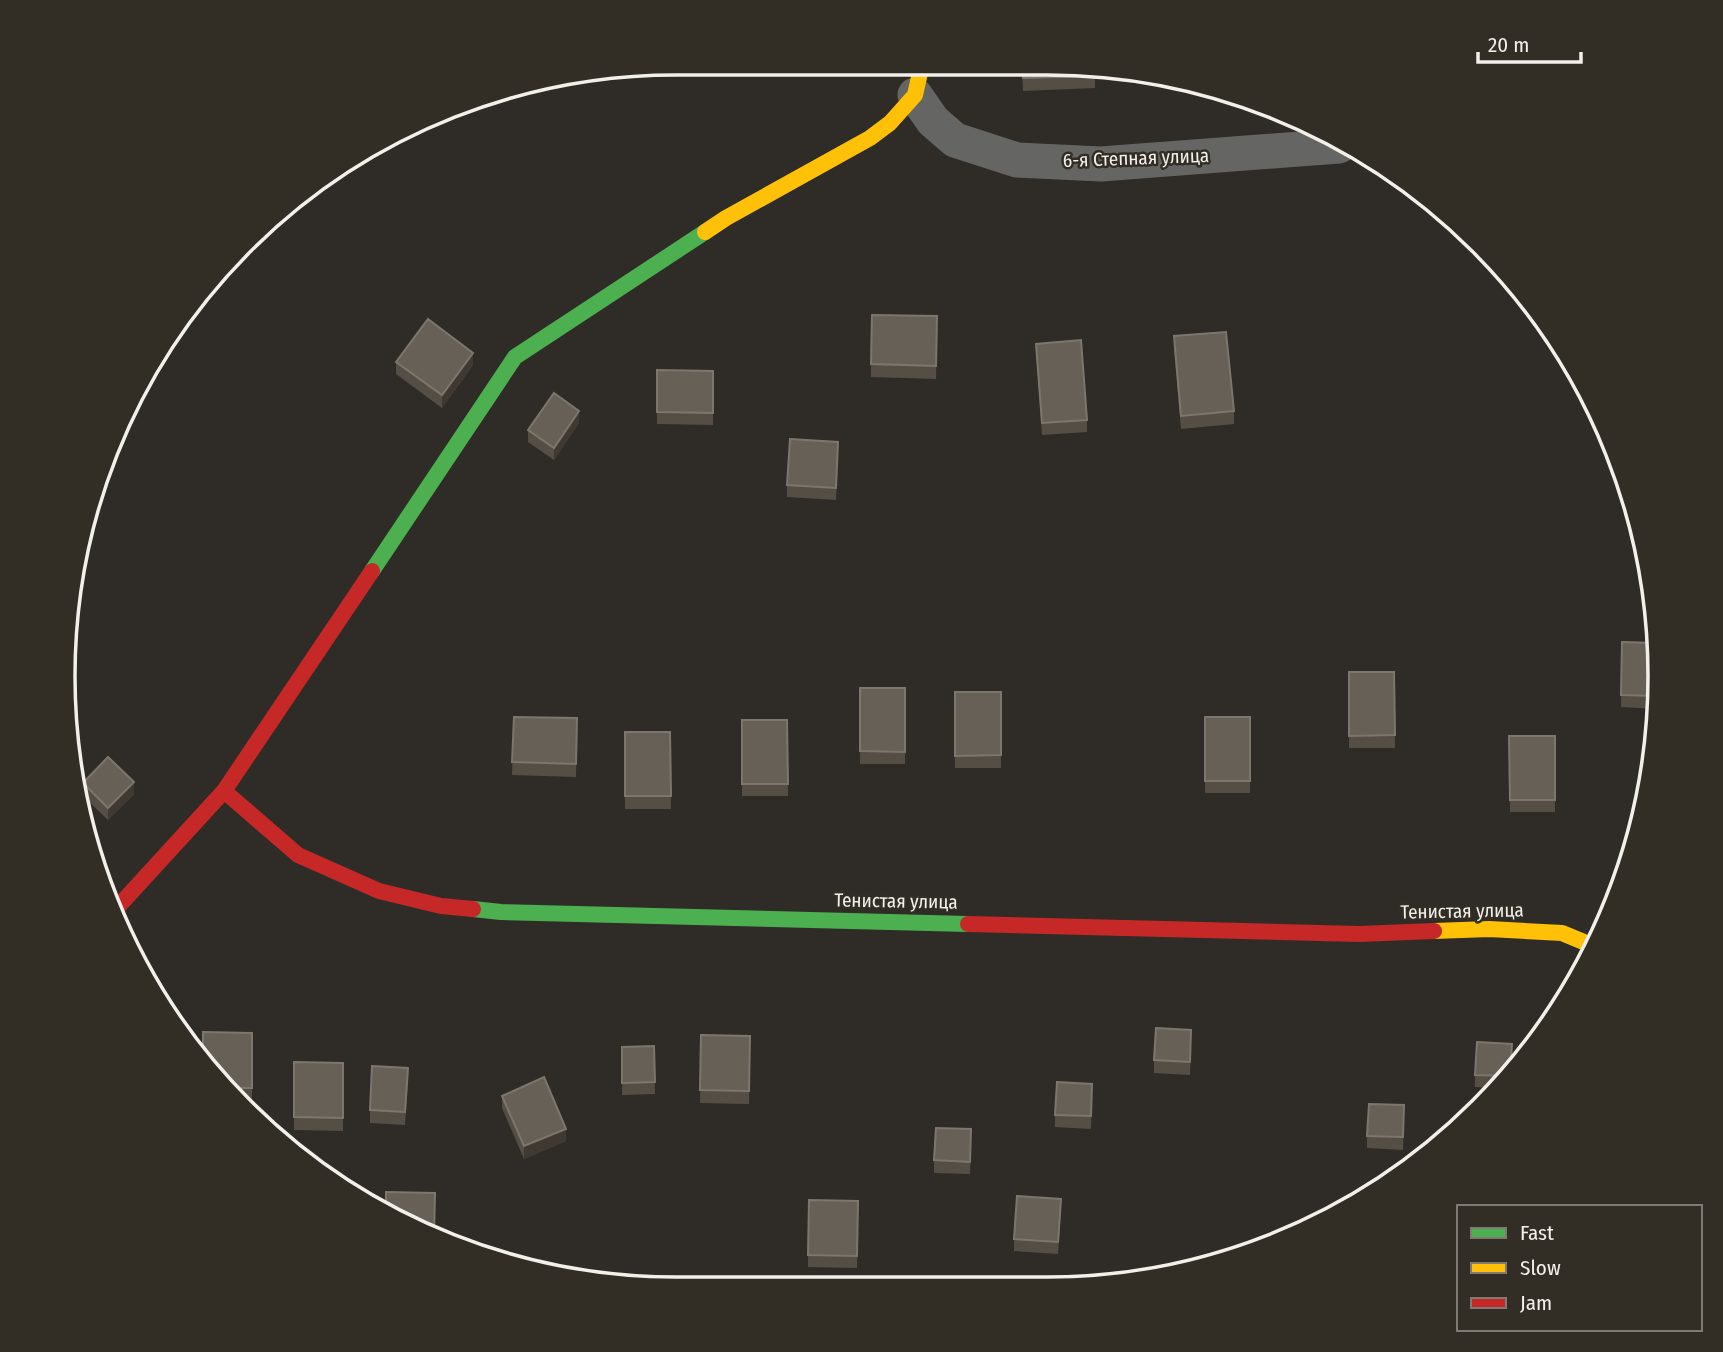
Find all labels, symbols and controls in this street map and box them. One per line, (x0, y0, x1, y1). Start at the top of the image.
scale bar (1478, 21, 1581, 65)
text: 20 m (1488, 32, 1529, 58)
street label: 6-я Степная улица (1062, 144, 1210, 172)
street label: Тенистая улица (834, 888, 958, 914)
street label: Тенистая улица (1400, 898, 1524, 924)
legend (1457, 1205, 1702, 1331)
text: Fast (1520, 1220, 1554, 1246)
text: Slow (1520, 1255, 1561, 1281)
text: Jam (1520, 1290, 1552, 1316)

